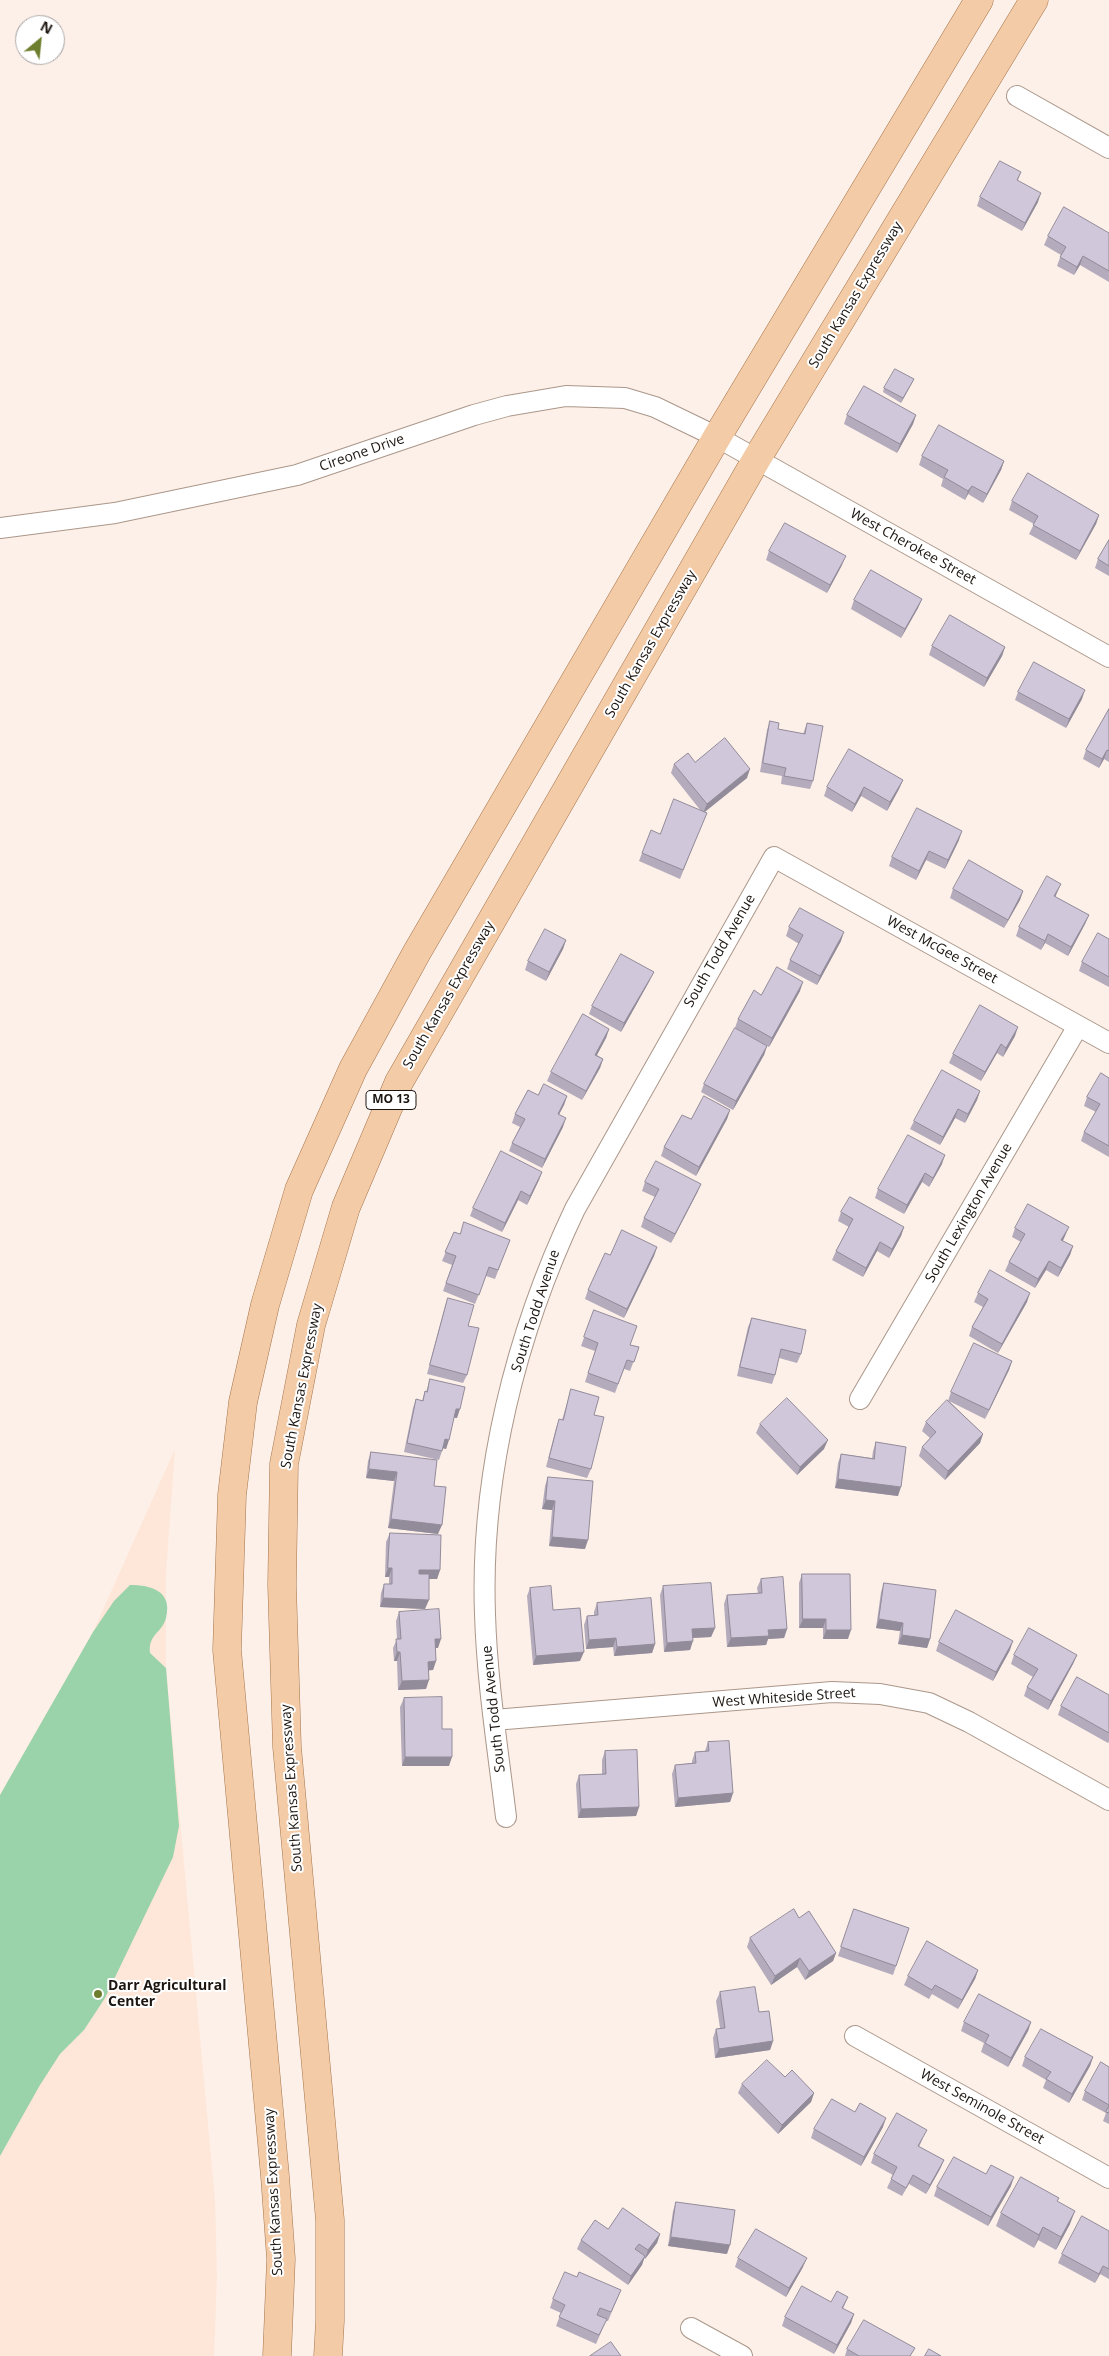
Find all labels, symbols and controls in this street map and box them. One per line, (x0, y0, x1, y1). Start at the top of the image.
north arrow (15, 15, 65, 65)
text: N (37, 16, 56, 38)
street label: South Kansas Expressway (806, 219, 906, 371)
street label: Cireone Drive (317, 431, 407, 475)
street label: West Cherokee Street (847, 505, 979, 589)
street label: South Kansas Expressway (602, 567, 700, 721)
street label: South Todd Avenue (681, 892, 759, 1010)
street label: West McGee Street (884, 913, 1000, 987)
street label: South Kansas Expressway (400, 918, 498, 1072)
road number: MO 13 (366, 1090, 416, 1110)
street label: South Lexington Avenue (922, 1140, 1016, 1286)
street label: South Todd Avenue (508, 1248, 564, 1374)
street label: South Kansas Expressway (278, 1302, 326, 1470)
street label: South Todd Avenue (479, 1645, 509, 1773)
street label: West Whiteside Street (712, 1685, 856, 1711)
street label: South Kansas Expressway (278, 1704, 306, 1872)
place label: Darr Agricultural Center (108, 1978, 226, 2010)
marker: Darr Agricultural Center (92, 1988, 104, 2000)
street label: West Seminole Street (917, 2066, 1047, 2148)
street label: South Kansas Expressway (261, 2108, 287, 2276)

